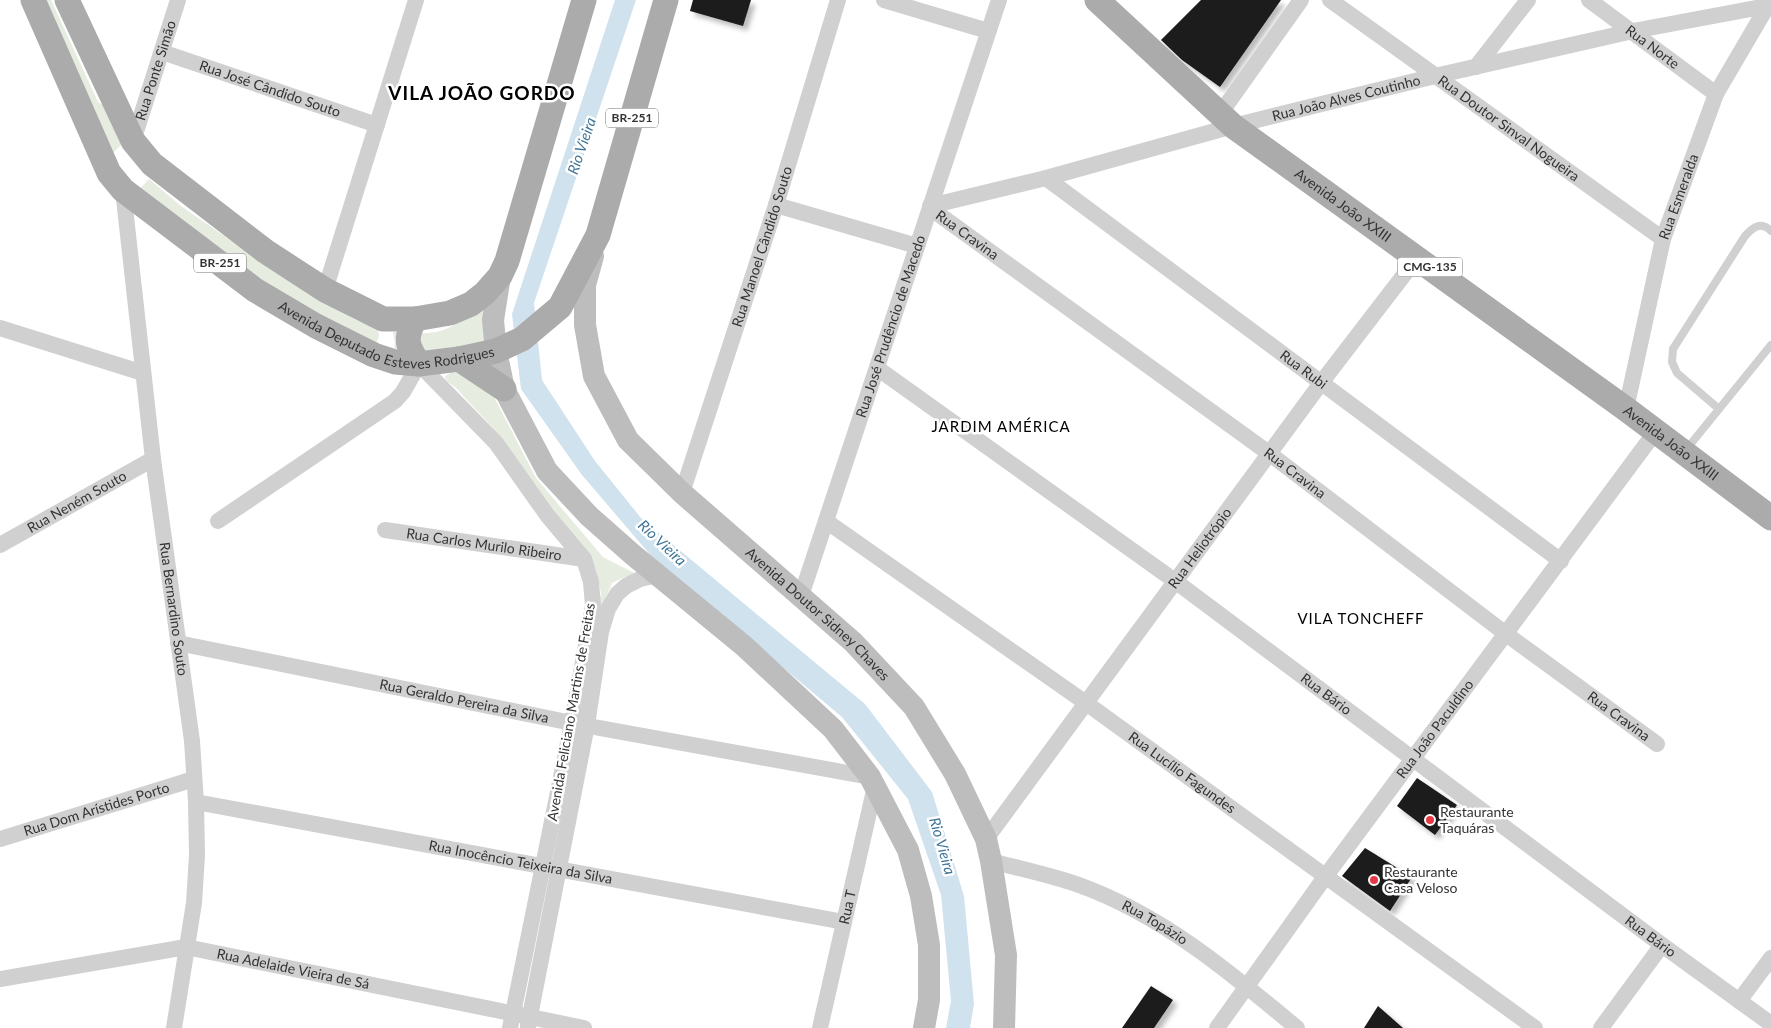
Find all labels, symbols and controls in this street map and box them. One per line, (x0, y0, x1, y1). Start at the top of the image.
street label: Rua Ponte Simão (131, 18, 179, 122)
street label: Rua Norte (1623, 21, 1683, 72)
street label: Rua José Cândido Souto (197, 56, 343, 120)
street label: Rua João Alves Coutinho (1270, 71, 1422, 124)
street label: Rua Doutor Sinval Nogueira (1435, 71, 1583, 184)
district label: VILA JOÃO GORDO (387, 81, 576, 104)
road number: BR-251 (606, 109, 658, 128)
water label: Rio Vieira (563, 115, 599, 176)
street label: Rua Esmeralda (1655, 151, 1701, 242)
street label: Rua Manoel Cândido Souto (728, 164, 795, 329)
street label: Avenida João XXIII (1292, 164, 1395, 245)
street label: Rua Cravina (933, 206, 1002, 263)
street label: Rua José Prudêncio de Macedo (852, 233, 928, 420)
road number: BR-251 (194, 254, 246, 272)
road number: CMG-135 (1398, 258, 1462, 276)
street label: Avenida Deputado Esteves Rodrigues (276, 297, 496, 372)
street label: Rua Rubi (1277, 346, 1331, 392)
street label: Avenida João XXIII (1620, 401, 1722, 484)
district label: JARDIM AMÉRICA (931, 417, 1071, 435)
street label: Rua Cravina (1261, 444, 1330, 502)
street label: Rua Neném Souto (24, 467, 129, 536)
street label: Rua Heliotrópio (1164, 504, 1235, 592)
water label: Rio Vieira (635, 516, 691, 569)
street label: Rua Carlos Murilo Ribeiro (405, 524, 563, 564)
street label: Rua Bernardino Souto (157, 541, 192, 677)
street label: Avenida Doutor Sidney Chaves (743, 544, 894, 684)
street label: Avenida Feliciano Martins de Freitas (543, 601, 598, 822)
district label: VILA TONCHEFF (1297, 609, 1425, 627)
street label: Rua Bário (1298, 669, 1355, 718)
street label: Rua Geraldo Pereira da Silva (378, 675, 550, 726)
street label: Rua João Paculdino (1392, 676, 1477, 781)
street label: Rua Cravina (1584, 687, 1654, 744)
street label: Rua Lucílio Fagundes (1126, 728, 1239, 817)
street label: Rua Dom Arístides Porto (21, 778, 171, 839)
place label: Restaurante Taquáras (1440, 803, 1514, 836)
marker: Restaurante Taquáras (1424, 814, 1436, 826)
water label: Rio Vieira (926, 815, 960, 877)
street label: Rua Inocêncio Teixeira da Silva (427, 836, 614, 887)
place label: Restaurante Casa Veloso (1384, 863, 1458, 896)
marker: Restaurante Casa Veloso (1368, 874, 1380, 886)
street label: Rua T (835, 887, 859, 926)
street label: Rua Topázio (1119, 896, 1191, 948)
street label: Rua Bário (1622, 912, 1680, 960)
street label: Rua Adelaide Vieira de Sá (215, 944, 371, 992)

